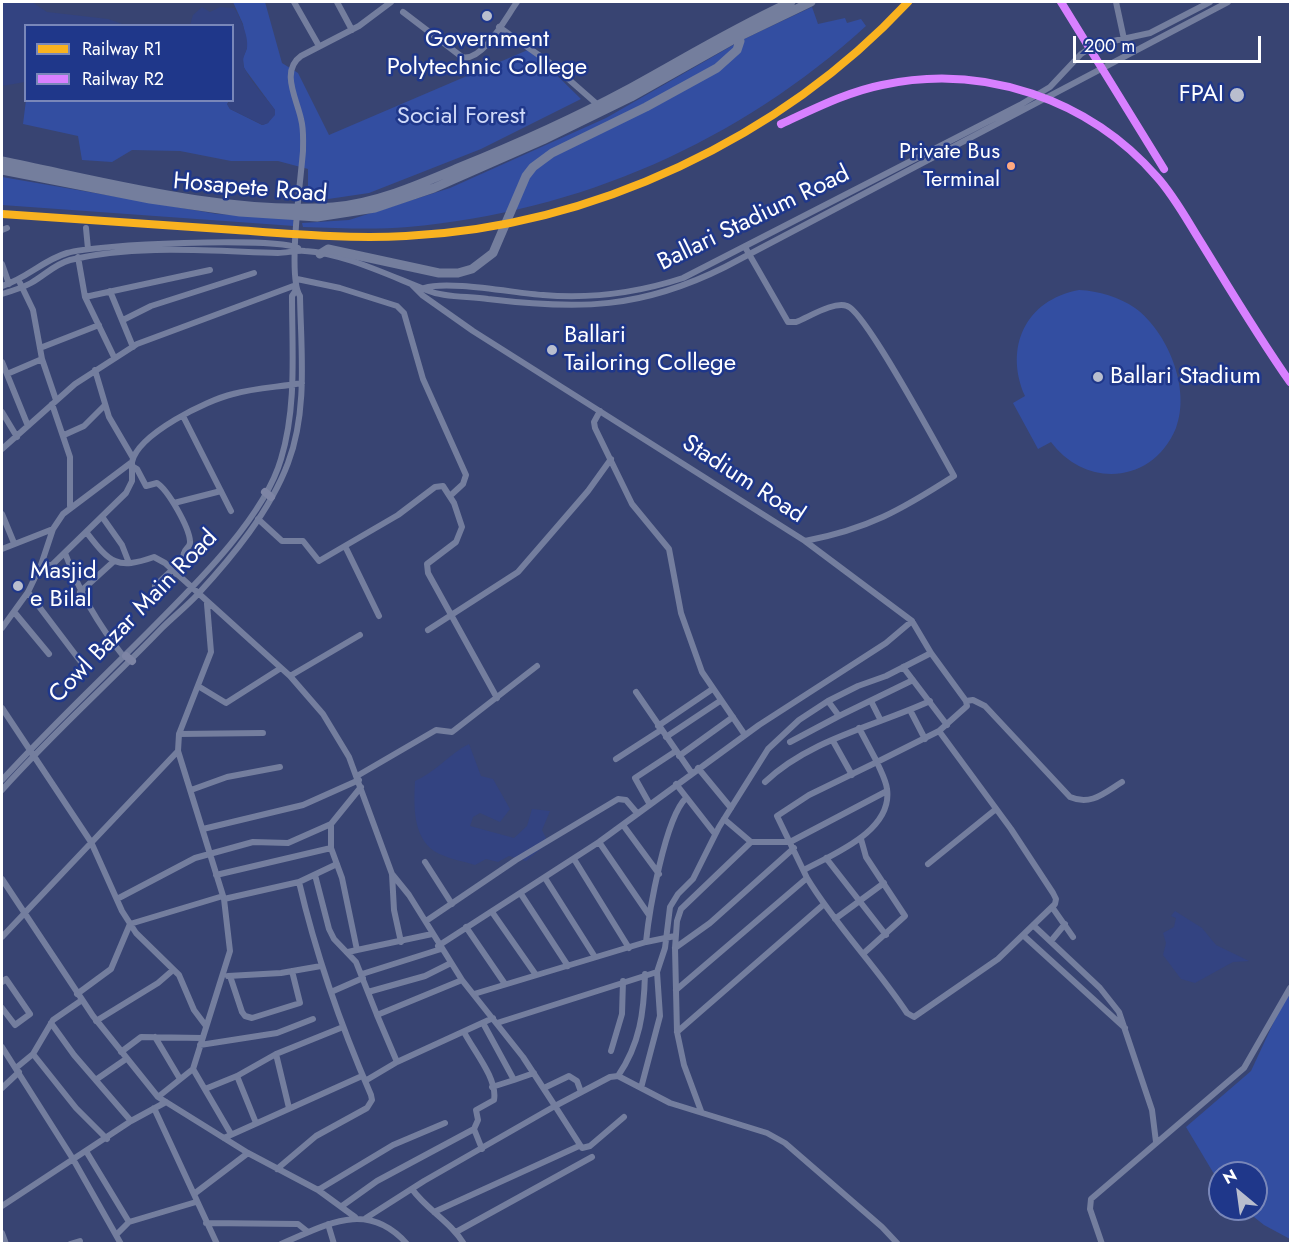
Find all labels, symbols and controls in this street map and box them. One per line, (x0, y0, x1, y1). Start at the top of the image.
marker: Government Polytechnic College (480, 9, 494, 23)
legend (24, 24, 234, 102)
scale bar (1076, 24, 1264, 62)
place label: Government Polytechnic College (387, 26, 587, 82)
text: 200 m (1084, 33, 1135, 59)
text: Railway R1 (82, 36, 162, 62)
text: Railway R2 (82, 66, 164, 92)
place label: FPAI (1179, 81, 1224, 109)
marker: FPAI (1228, 86, 1246, 104)
park label: Social Forest (397, 103, 525, 131)
place label: Private Bus Terminal (899, 140, 1000, 192)
street label: Ballari Stadium Road (653, 160, 855, 278)
marker: Private Bus Terminal (1005, 160, 1017, 172)
street label: Hosapete Road (172, 168, 328, 210)
place label: Ballari Tailoring College (564, 322, 736, 378)
marker: Ballari Tailoring College (545, 343, 559, 357)
place label: Ballari Stadium (1110, 363, 1261, 391)
marker: Ballari Stadium (1091, 370, 1105, 384)
street label: Stadium Road (676, 430, 810, 530)
street label: Cowl Bazar Main Road (44, 524, 224, 710)
place label: Masjid e Bilal (30, 558, 97, 614)
marker: Masjid e Bilal (11, 579, 25, 593)
north arrow (1208, 1161, 1268, 1221)
text: N (1219, 1163, 1241, 1190)

